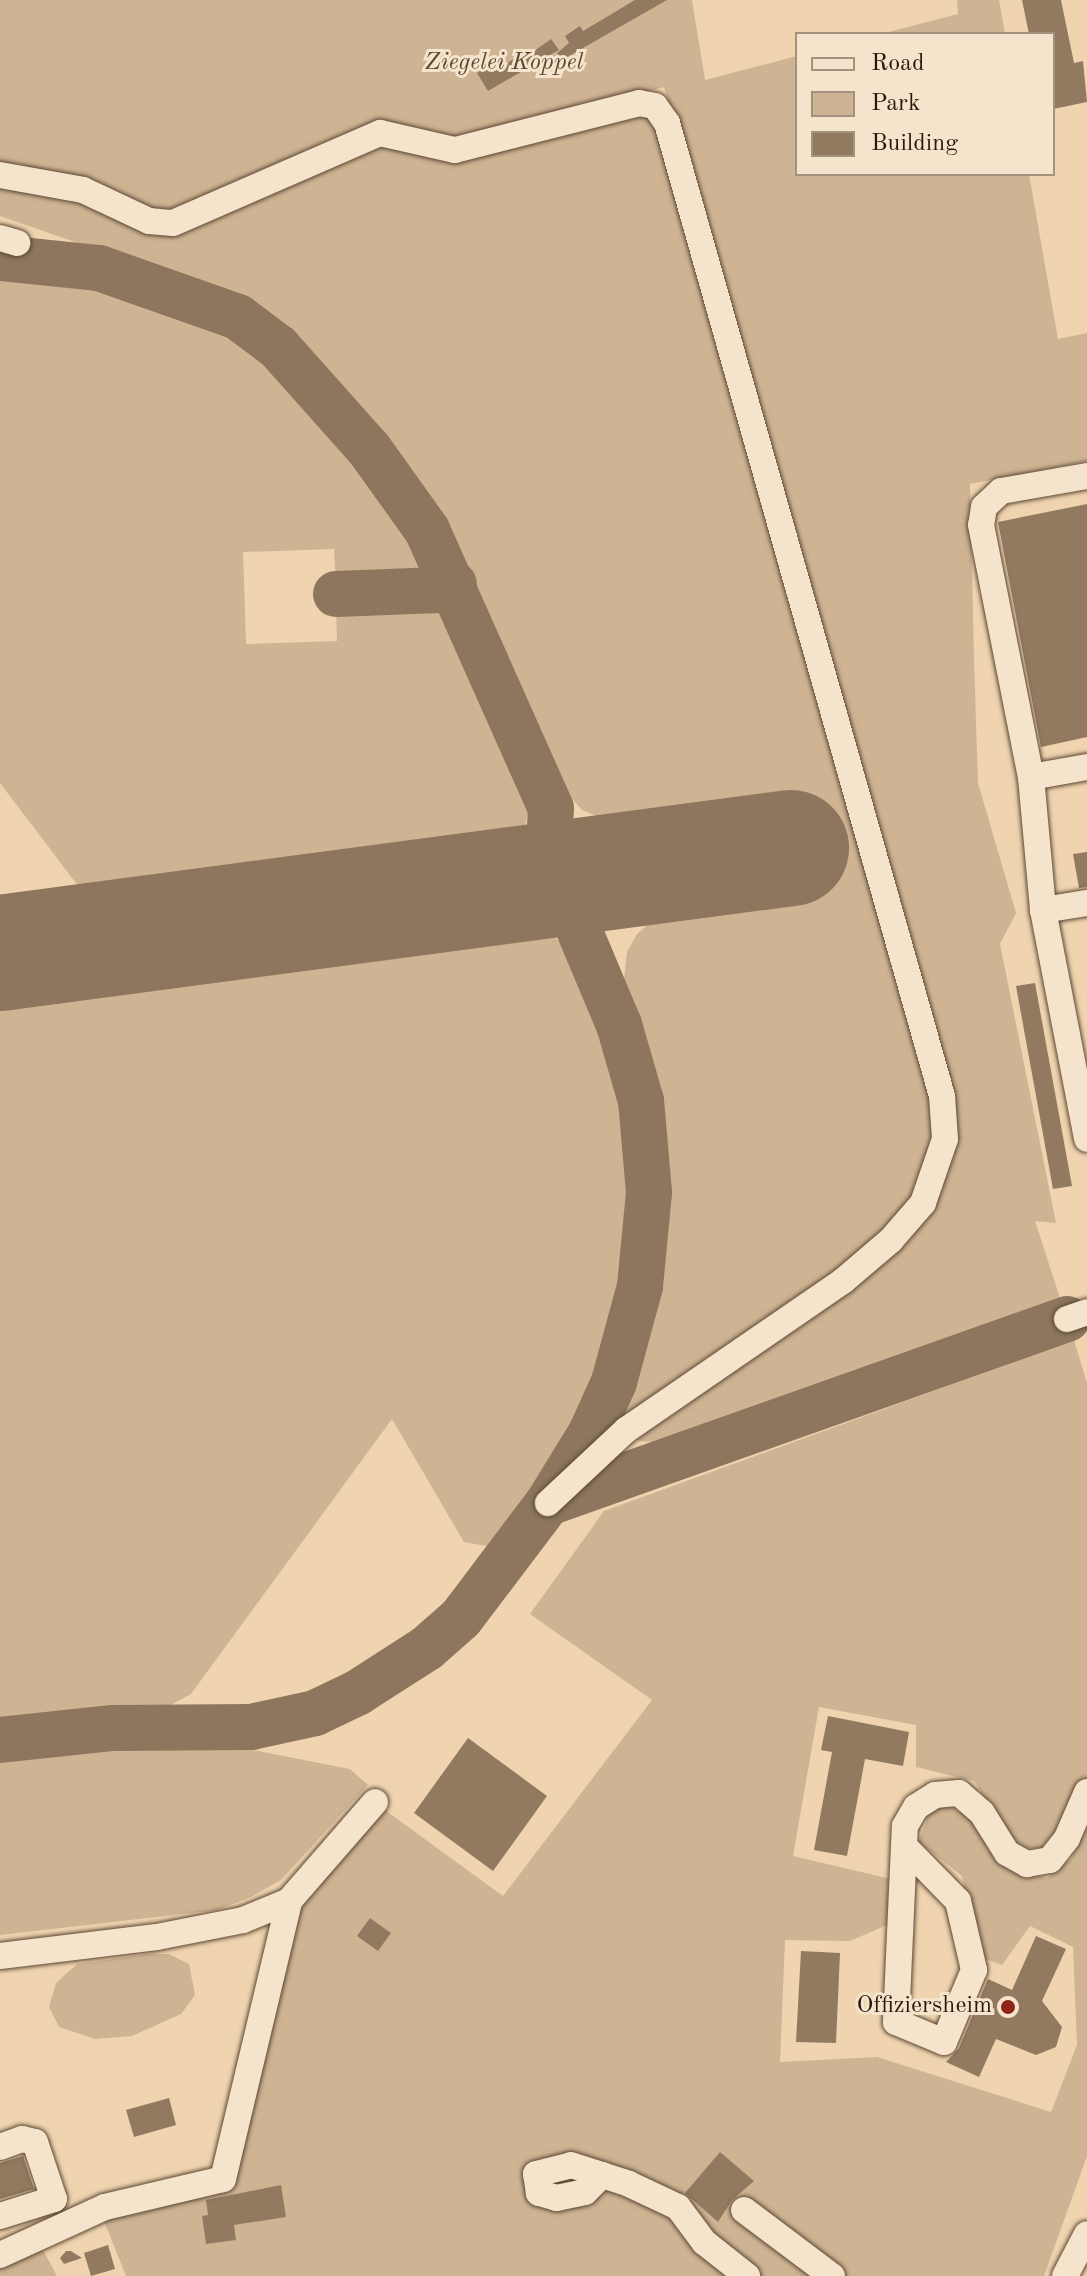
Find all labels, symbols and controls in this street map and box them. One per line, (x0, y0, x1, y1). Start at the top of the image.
legend (795, 32, 1055, 176)
park label: Ziegelei Koppel (424, 50, 584, 78)
text: Road (871, 52, 924, 76)
text: Park (871, 92, 920, 116)
text: Building (871, 132, 958, 156)
place label: Offiziersheim (857, 1993, 992, 2021)
marker: Offiziersheim (999, 1998, 1017, 2016)

